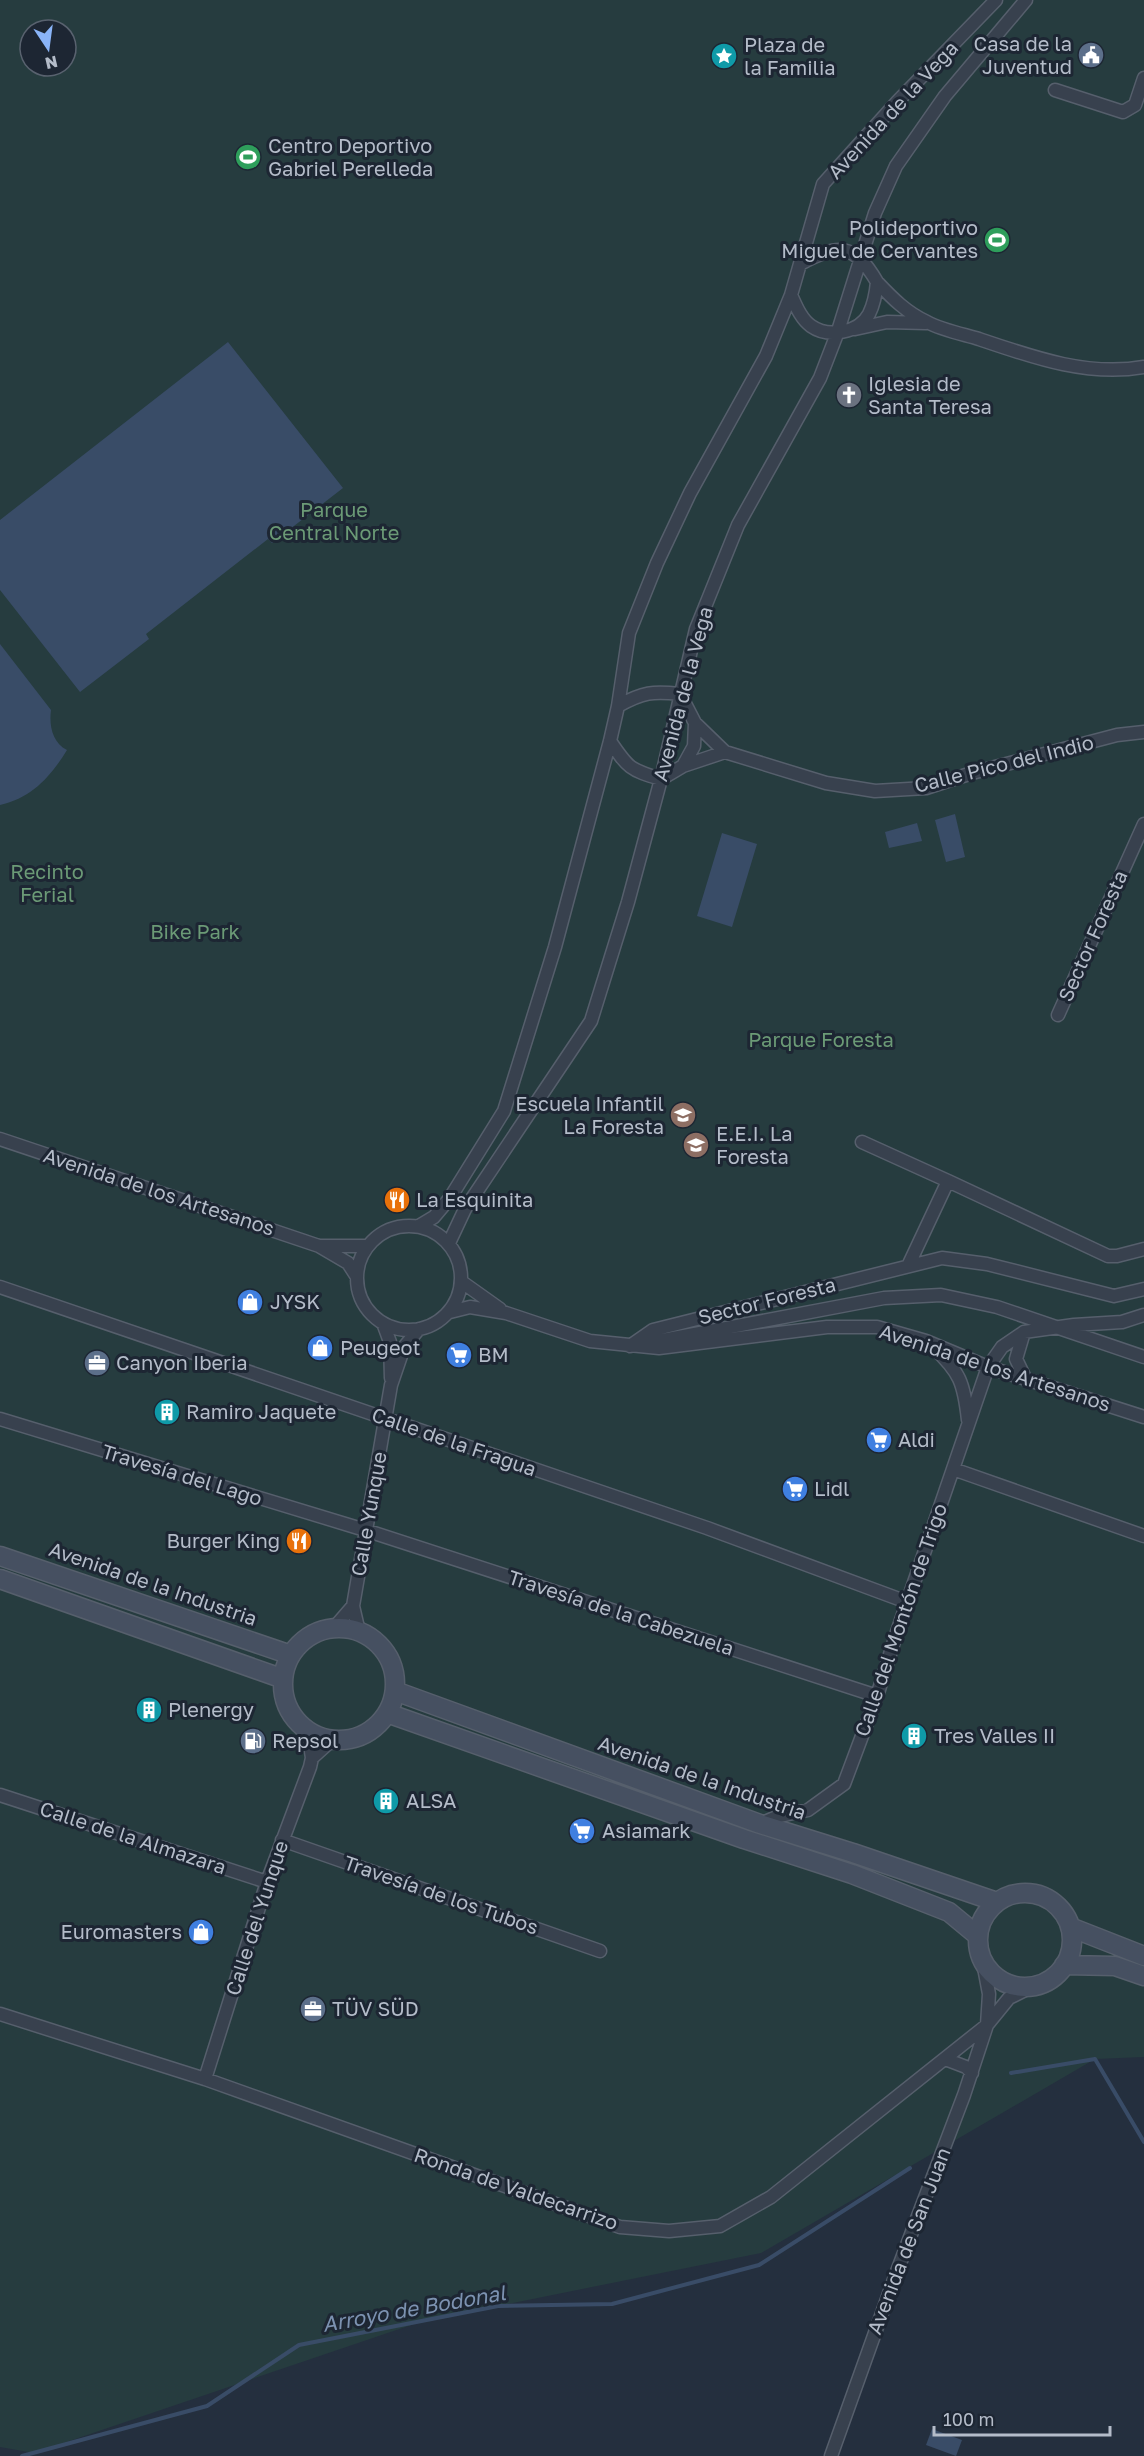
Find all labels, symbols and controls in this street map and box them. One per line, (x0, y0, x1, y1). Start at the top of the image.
north arrow (18, 18, 78, 78)
place label: Casa de la Juventud (974, 31, 1072, 78)
place label: Plaza de la Familia (744, 32, 836, 79)
street label: Avenida de la Vega (822, 35, 962, 183)
public building icon: Casa de la Juventud (1076, 40, 1106, 70)
place icon: Plaza de la Familia (709, 41, 739, 71)
text: N (43, 52, 60, 74)
place label: Centro Deportivo Gabriel Perelleda (268, 133, 433, 180)
sports icon: Centro Deportivo Gabriel Perelleda (233, 142, 263, 172)
place label: Polideportivo Miguel de Cervantes (781, 215, 978, 262)
sports icon: Polideportivo Miguel de Cervantes (982, 225, 1012, 255)
place label: Iglesia de Santa Teresa (868, 371, 992, 418)
church icon: Iglesia de Santa Teresa (834, 380, 864, 410)
park label: Parque Central Norte (269, 497, 399, 544)
street label: Avenida de la Vega (647, 604, 717, 784)
street label: Calle Pico del Indio (912, 729, 1096, 797)
park label: Recinto Ferial (10, 859, 84, 906)
street label: Sector Foresta (1052, 866, 1132, 1005)
park label: Bike Park (150, 919, 240, 943)
park label: Parque Foresta (748, 1027, 894, 1051)
place label: Escuela Infantil La Foresta (515, 1091, 664, 1138)
school or university icon: Escuela Infantil La Foresta (668, 1100, 698, 1130)
place label: E.E.I. La Foresta (716, 1121, 793, 1168)
school or university icon: E.E.I. La Foresta (681, 1130, 711, 1160)
street label: Avenida de los Artesanos (41, 1142, 278, 1240)
restaurant icon: La Esquinita (382, 1185, 412, 1215)
place label: La Esquinita (416, 1187, 533, 1211)
street label: Sector Foresta (695, 1271, 838, 1329)
shop icon: JYSK (235, 1287, 265, 1317)
place label: JYSK (270, 1289, 320, 1313)
street label: Avenida de los Artesanos (877, 1318, 1114, 1416)
shop icon: Peugeot (305, 1333, 335, 1363)
place label: Peugeot (340, 1335, 421, 1359)
supermarket icon: BM (444, 1340, 474, 1370)
place label: BM (478, 1342, 509, 1366)
office icon: Canyon Iberia (82, 1348, 112, 1378)
place label: Canyon Iberia (116, 1350, 248, 1374)
building icon: Ramiro Jaquete (152, 1397, 182, 1427)
place label: Ramiro Jaquete (186, 1399, 336, 1423)
street label: Calle de la Fragua (369, 1402, 540, 1480)
supermarket icon: Aldi (864, 1425, 894, 1455)
place label: Aldi (898, 1427, 935, 1451)
street label: Travesía del Lago (99, 1438, 265, 1510)
street label: Calle Yunque (345, 1450, 391, 1578)
supermarket icon: Lidl (780, 1474, 810, 1504)
place label: Lidl (814, 1476, 849, 1500)
street label: Calle del Montón de Trigo (849, 1500, 951, 1739)
restaurant icon: Burger King (284, 1526, 314, 1556)
place label: Burger King (166, 1528, 280, 1552)
street label: Avenida de la Industria (46, 1536, 261, 1630)
street label: Travesía de la Cabezuela (505, 1564, 737, 1660)
building icon: Plenergy (134, 1695, 164, 1725)
place label: Plenergy (168, 1697, 254, 1721)
building icon: Tres Valles II (899, 1721, 929, 1751)
place label: Tres Valles II (934, 1723, 1055, 1747)
fuel station icon: Repsol (238, 1726, 268, 1756)
place label: Repsol (272, 1728, 338, 1752)
street label: Avenida de la Industria (595, 1730, 810, 1824)
building icon: ALSA (371, 1786, 401, 1816)
place label: ALSA (406, 1788, 456, 1812)
street label: Calle de la Almazara (37, 1796, 230, 1879)
supermarket icon: Asiamark (567, 1816, 597, 1846)
place label: Asiamark (602, 1818, 691, 1842)
street label: Calle del Yunque (220, 1837, 292, 1998)
street label: Travesía de los Tubos (341, 1849, 542, 1939)
shop icon: Euromasters (186, 1917, 216, 1947)
place label: Euromasters (61, 1919, 182, 1943)
office icon: TÜV SÜD (298, 1994, 328, 2024)
place label: TÜV SÜD (332, 1996, 419, 2020)
street label: Ronda de Valdecarrizo (411, 2142, 621, 2234)
street label: Avenida de San Juan (861, 2144, 955, 2337)
water label: Arroyo de Bodonal (320, 2279, 509, 2337)
scale bar (934, 2399, 1110, 2437)
text: 100 m (943, 2408, 994, 2430)

